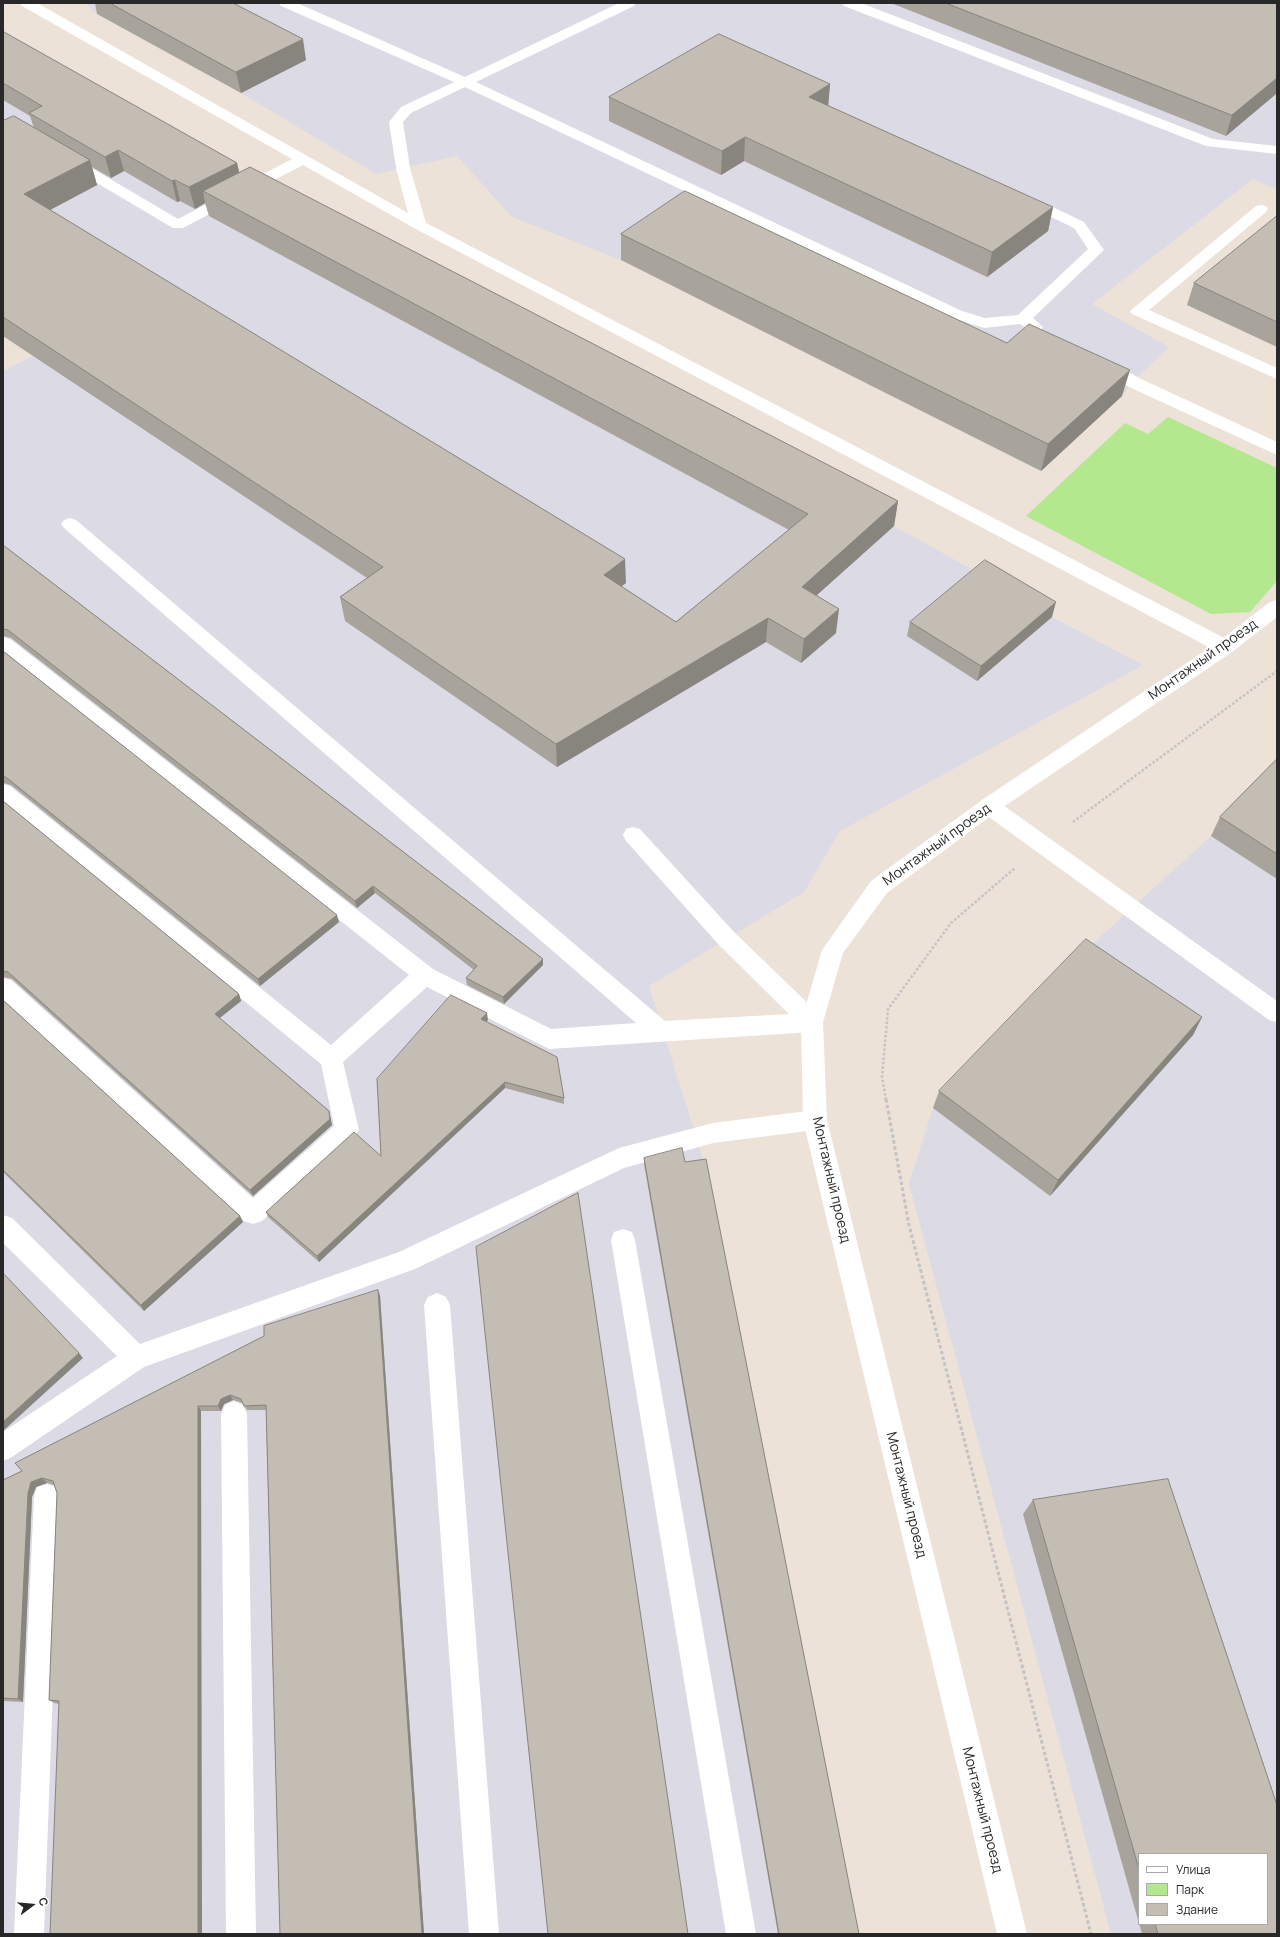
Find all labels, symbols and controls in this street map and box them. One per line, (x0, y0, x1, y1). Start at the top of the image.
street label: Монтажный проезд (1145, 616, 1261, 704)
street label: Монтажный проезд (880, 800, 994, 890)
street label: Монтажный проезд (808, 1115, 854, 1245)
street label: Монтажный проезд (882, 1430, 930, 1560)
street label: Монтажный проезд (958, 1745, 1006, 1875)
legend (1138, 1853, 1268, 1925)
text: Улица (1176, 1861, 1210, 1878)
text: Парк (1176, 1881, 1204, 1898)
north arrow (12, 1885, 52, 1925)
text: С (36, 1896, 52, 1908)
text: Здание (1176, 1901, 1218, 1918)

